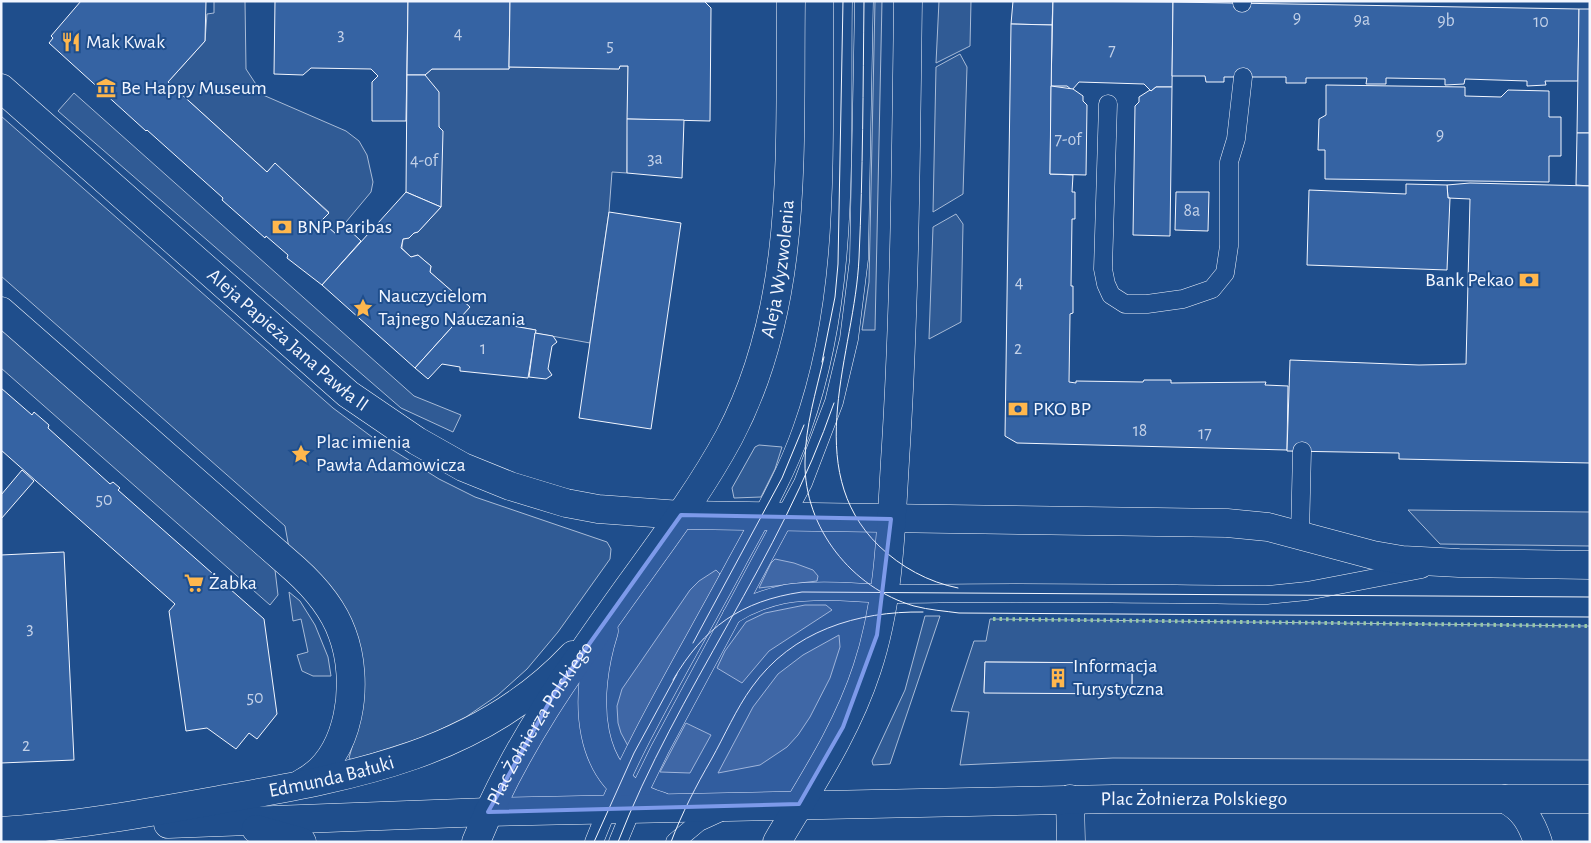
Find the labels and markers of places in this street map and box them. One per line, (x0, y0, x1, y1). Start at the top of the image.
restaurant icon: Mak Kwak (60, 31, 82, 53)
place label: Mak Kwak (86, 32, 165, 52)
museum icon: Be Happy Museum (95, 77, 117, 99)
place label: Be Happy Museum (121, 78, 267, 98)
bank icon: BNP Paribas (271, 216, 293, 238)
place label: BNP Paribas (297, 217, 392, 237)
bank icon: Bank Pekao (1518, 269, 1540, 291)
place label: Bank Pekao (1425, 270, 1514, 290)
place label: Nauczycielom Tajnego Nauczania (378, 286, 525, 329)
place icon: Nauczycielom Tajnego Nauczania (352, 297, 374, 319)
bank icon: PKO BP (1007, 398, 1029, 420)
place label: PKO BP (1033, 399, 1091, 419)
place label: Plac imienia Pawła Adamowicza (316, 432, 466, 475)
place icon: Plac imienia Pawła Adamowicza (290, 443, 312, 465)
supermarket icon: Żabka (183, 572, 205, 594)
place label: Żabka (209, 573, 257, 593)
place label: Informacja Turystyczna (1073, 656, 1164, 699)
building icon: Informacja Turystyczna (1047, 667, 1069, 689)

